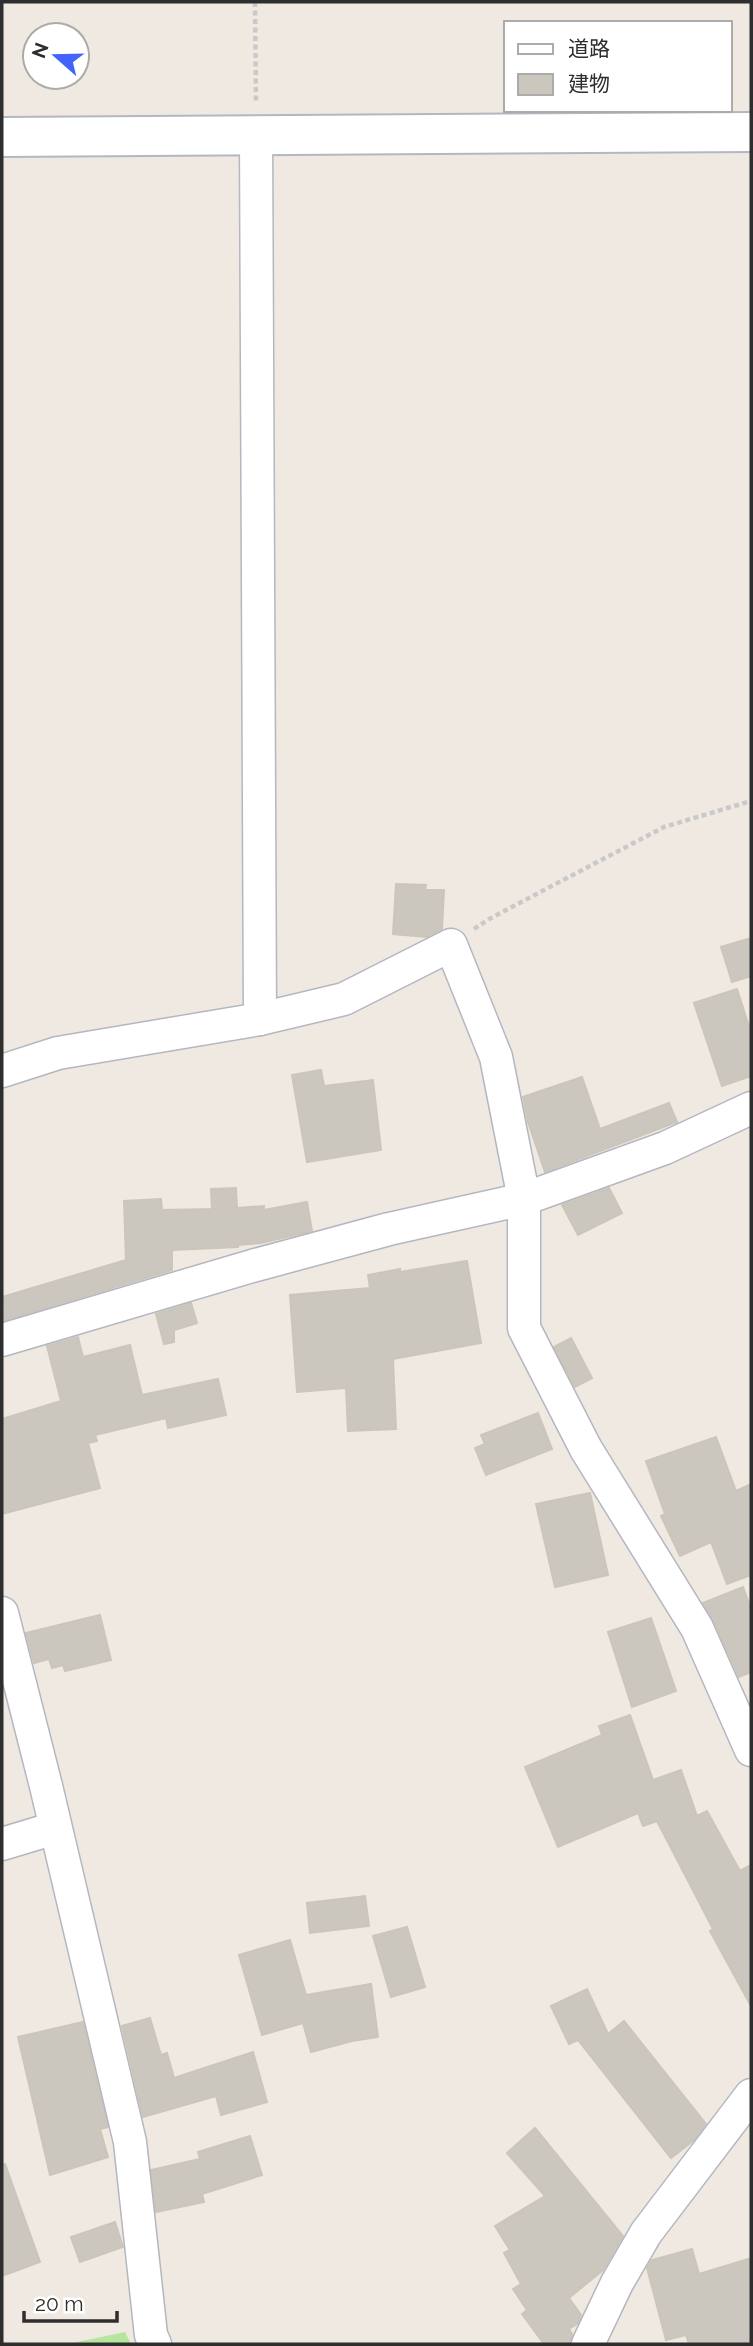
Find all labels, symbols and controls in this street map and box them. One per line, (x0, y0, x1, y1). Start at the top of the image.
north arrow (21, 21, 91, 91)
legend (504, 21, 732, 112)
text: 道路 (568, 36, 610, 61)
text: N (27, 40, 53, 61)
text: 建物 (568, 71, 610, 96)
scale bar (24, 2280, 117, 2324)
text: 20 m (35, 2291, 83, 2316)

